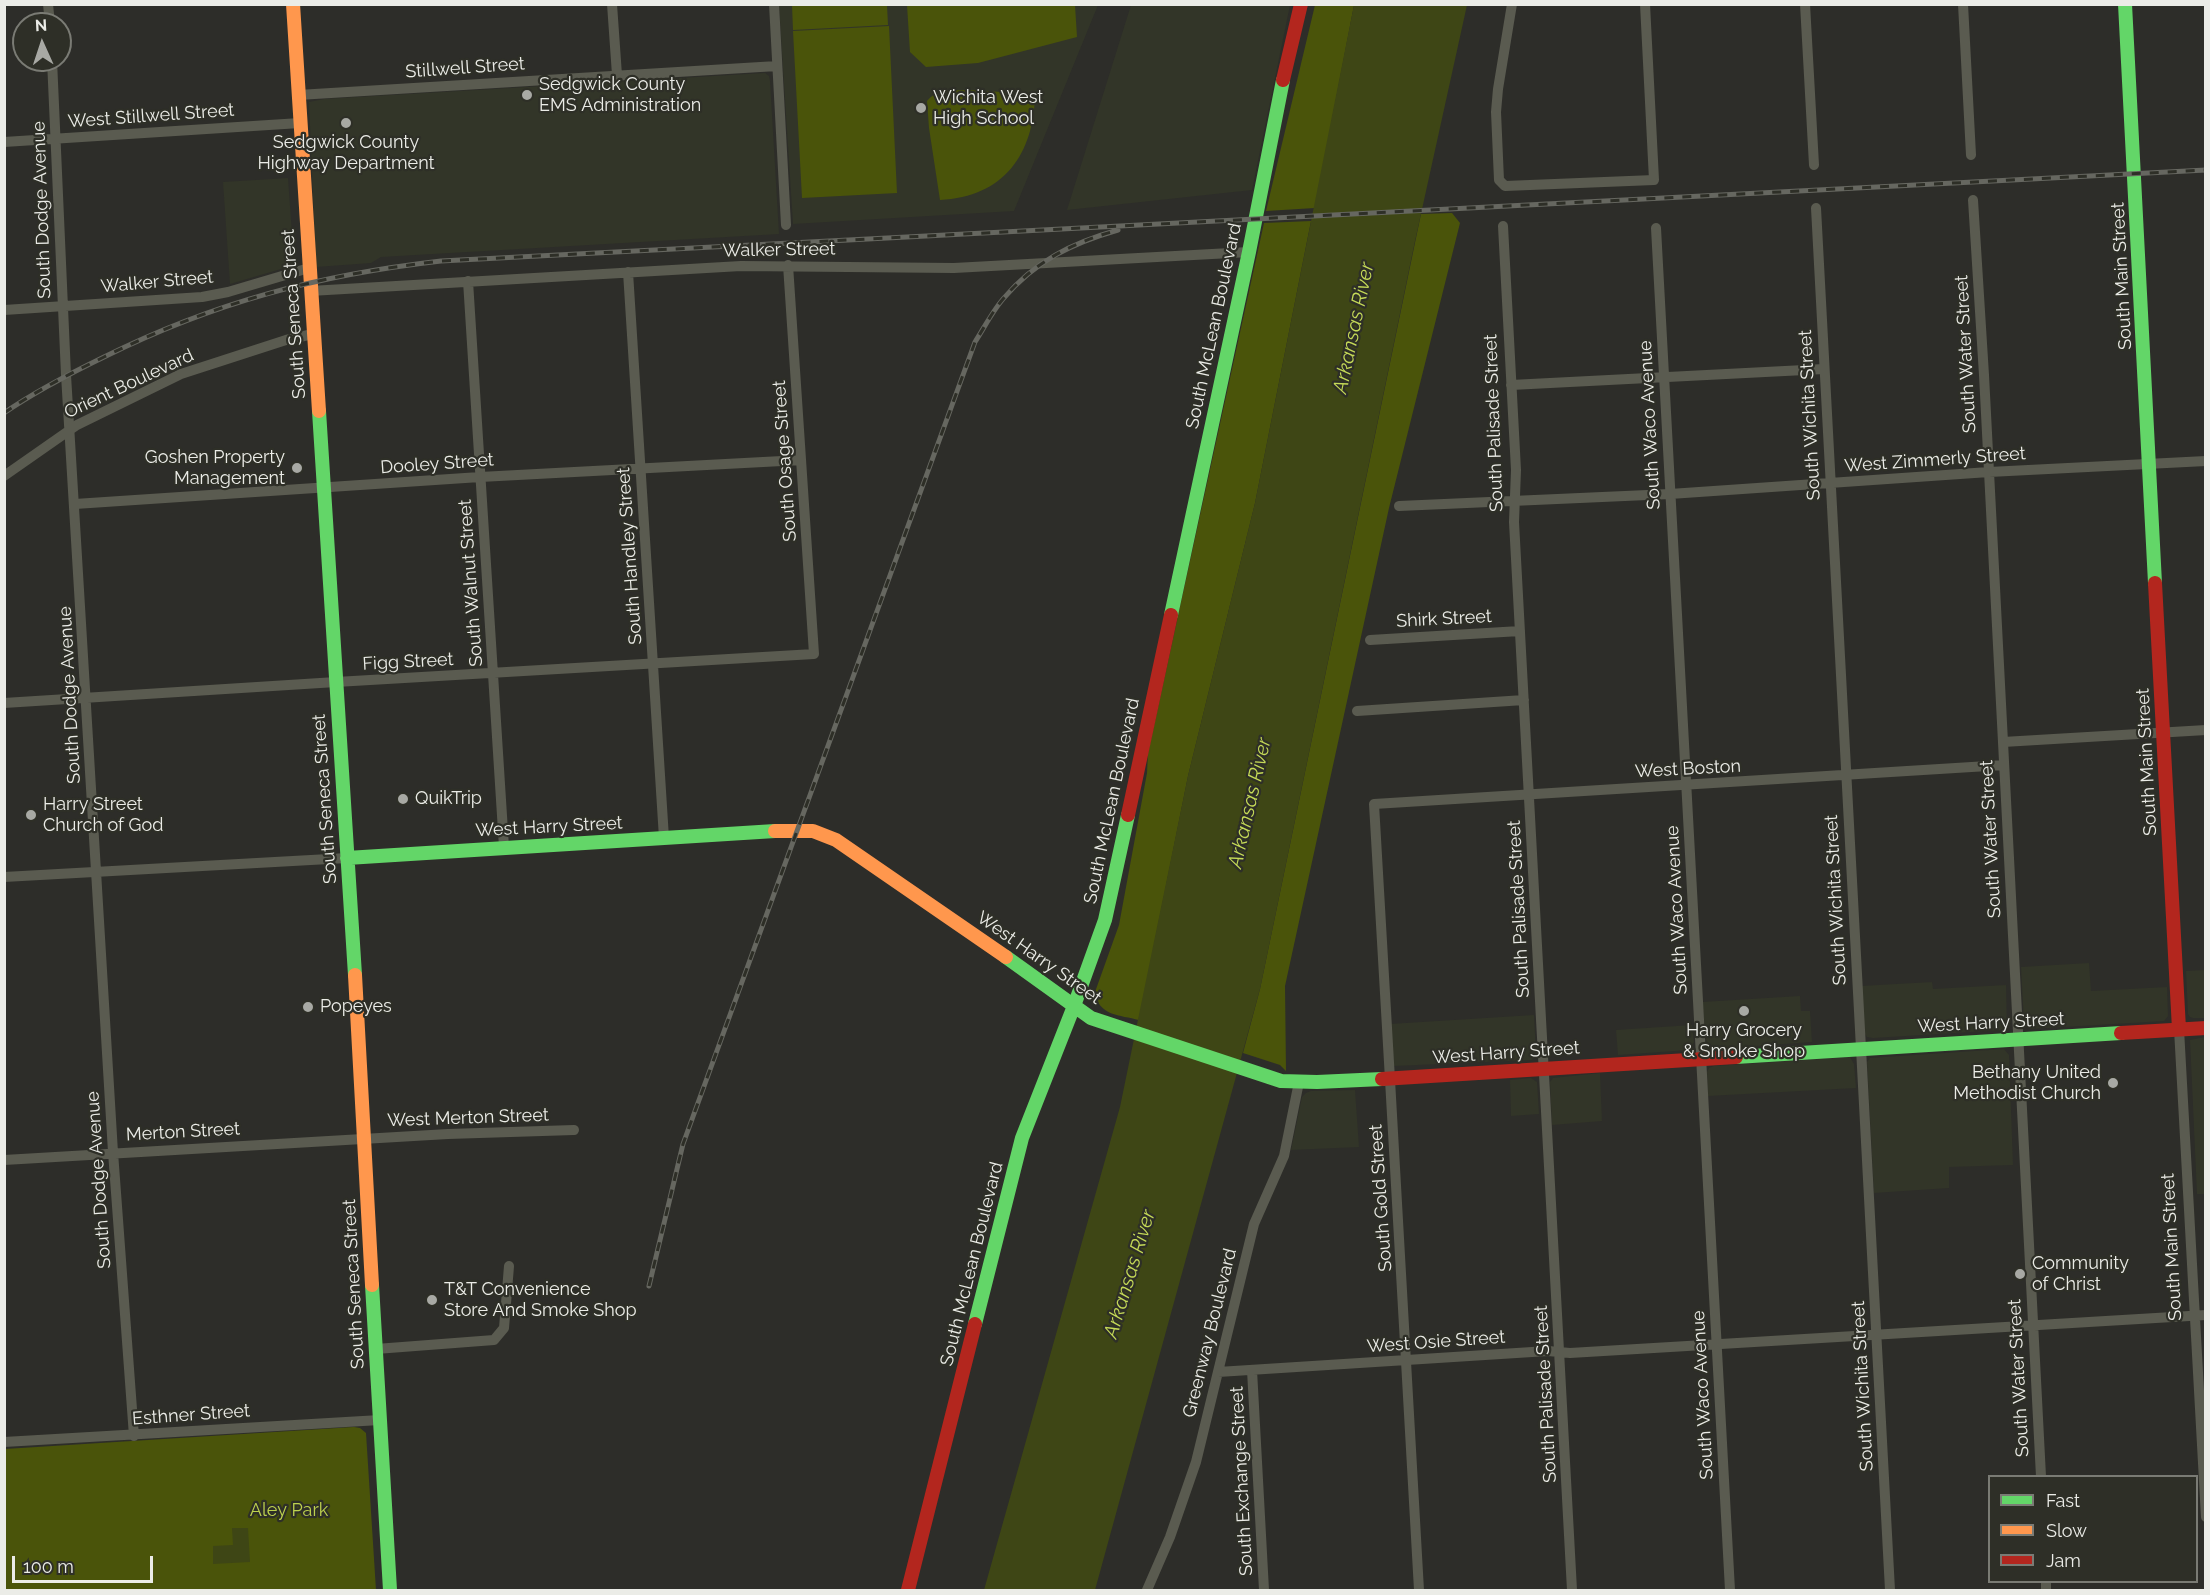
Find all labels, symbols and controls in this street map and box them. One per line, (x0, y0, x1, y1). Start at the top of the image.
north arrow (12, 12, 72, 72)
text: N (35, 16, 48, 35)
street label: Stillwell Street (405, 53, 525, 83)
place label: Sedgwick County EMS Administration (539, 74, 701, 116)
place label: Wichita West High School (933, 87, 1043, 130)
marker: Sedgwick County EMS Administration (520, 88, 534, 102)
street label: West Stillwell Street (67, 99, 235, 133)
marker: Wichita West High School (914, 101, 928, 115)
marker: Sedgwick County Highway Department (339, 116, 353, 130)
street label: South Dodge Avenue (28, 121, 56, 299)
place label: Sedgwick County Highway Department (257, 132, 435, 174)
street label: South Main Street (2107, 202, 2137, 350)
street label: South McLean Boulevard (1182, 221, 1246, 431)
street label: South Seneca Street (277, 228, 311, 400)
street label: Walker Street (722, 238, 836, 262)
water label: Arkansas River (1328, 260, 1380, 396)
street label: Walker Street (100, 266, 214, 298)
street label: South Water Street (1951, 274, 1981, 434)
street label: South Wichita Street (1795, 329, 1825, 501)
street label: South Palisade Street (1480, 334, 1508, 512)
street label: South Waco Avenue (1635, 340, 1665, 510)
street label: Orient Boulevard (61, 345, 197, 423)
street label: South Osage Street (769, 380, 801, 542)
street label: West Zimmerly Street (1844, 443, 2026, 477)
place label: Goshen Property Management (145, 447, 285, 490)
street label: Dooley Street (380, 449, 494, 479)
marker: Goshen Property Management (290, 461, 304, 475)
street label: South Handley Street (613, 467, 647, 645)
street label: South Walnut Street (454, 499, 488, 667)
street label: South Dodge Avenue (55, 606, 85, 784)
street label: Shirk Street (1396, 606, 1492, 632)
street label: Figg Street (362, 649, 454, 675)
street label: South Main Street (2132, 688, 2162, 836)
street label: South McLean Boulevard (1080, 696, 1144, 906)
street label: South Seneca Street (308, 713, 342, 885)
water label: Arkansas River (1223, 735, 1277, 871)
street label: West Boston (1635, 755, 1741, 783)
street label: South Water Street (1976, 759, 2006, 919)
place label: QuikTrip (415, 788, 482, 810)
marker: QuikTrip (396, 792, 410, 806)
place label: Harry Street Church of God (43, 794, 163, 836)
marker: Harry Street Church of God (24, 808, 38, 822)
street label: West Harry Street (475, 812, 623, 842)
street label: South Wichita Street (1821, 814, 1851, 986)
street label: South Palisade Street (1504, 820, 1534, 998)
street label: South Waco Avenue (1662, 825, 1692, 995)
street label: West Harry Street (972, 907, 1106, 1009)
place label: Popeyes (320, 996, 392, 1018)
marker: Popeyes (301, 1000, 315, 1014)
marker: Harry Grocery & Smoke Shop (1737, 1004, 1751, 1018)
street label: West Harry Street (1917, 1008, 2065, 1038)
place label: Harry Grocery & Smoke Shop (1683, 1020, 1805, 1062)
street label: West Harry Street (1432, 1037, 1580, 1069)
place label: Bethany United Methodist Church (1953, 1062, 2101, 1104)
marker: Bethany United Methodist Church (2106, 1076, 2120, 1090)
street label: South Dodge Avenue (82, 1091, 116, 1269)
street label: West Merton Street (387, 1104, 549, 1132)
street label: Merton Street (125, 1118, 241, 1146)
street label: South Gold Street (1365, 1124, 1397, 1272)
street label: South McLean Boulevard (936, 1160, 1008, 1368)
street label: South Main Street (2157, 1173, 2187, 1321)
street label: South Seneca Street (339, 1198, 369, 1370)
water label: Arkansas River (1099, 1207, 1161, 1341)
street label: Greenway Boulevard (1179, 1246, 1241, 1420)
place label: Community of Christ (2032, 1253, 2129, 1296)
marker: Community of Christ (2013, 1267, 2027, 1281)
place label: T&T Convenience Store And Smoke Shop (444, 1279, 637, 1322)
marker: T&T Convenience Store And Smoke Shop (425, 1293, 439, 1307)
street label: South Water Street (2004, 1298, 2034, 1458)
street label: South Wichita Street (1848, 1300, 1878, 1472)
street label: South Palisade Street (1531, 1305, 1561, 1483)
street label: South Waco Avenue (1688, 1310, 1718, 1480)
street label: West Osie Street (1366, 1326, 1506, 1358)
street label: South Exchange Street (1226, 1386, 1258, 1576)
street label: Esthner Street (131, 1400, 251, 1430)
legend (1988, 1475, 2198, 1583)
text: Fast (2046, 1490, 2080, 1511)
park label: Aley Park (250, 1500, 328, 1522)
text: Slow (2046, 1520, 2087, 1541)
scale bar (15, 1544, 156, 1582)
text: Jam (2046, 1550, 2081, 1571)
text: 100 m (23, 1556, 74, 1577)

